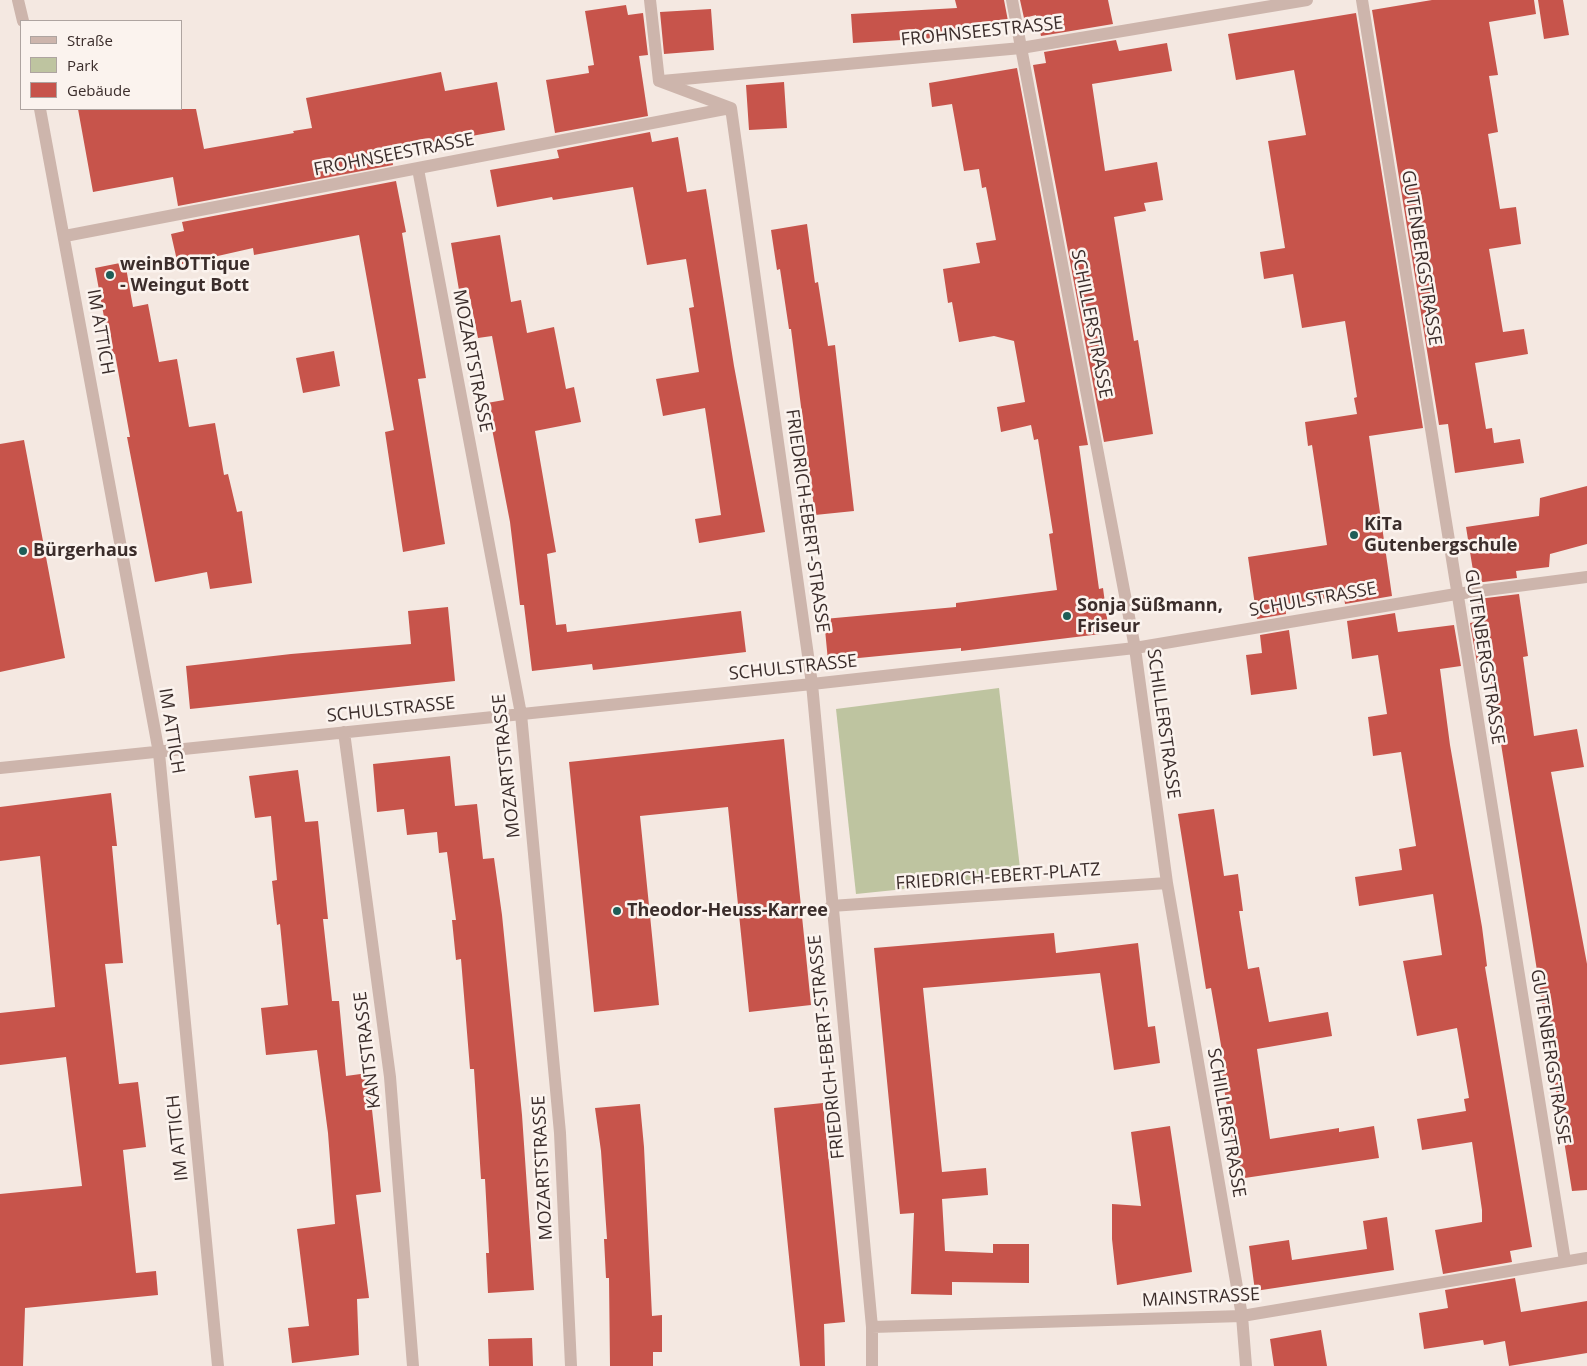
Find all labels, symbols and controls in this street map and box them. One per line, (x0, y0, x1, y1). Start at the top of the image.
street label: FROHNSEESTRASSE (900, 13, 1064, 51)
legend (20, 20, 182, 110)
text: Straße (67, 30, 113, 50)
text: Park (67, 55, 98, 75)
text: Gebäude (67, 80, 131, 100)
street label: FROHNSEESTRASSE (312, 129, 476, 181)
street label: GUTENBERGSTRASSE (1396, 169, 1446, 347)
street label: SCHILLERSTRASSE (1066, 248, 1116, 400)
place label: weinBOTTique - Weingut Bott (120, 254, 250, 296)
marker: weinBOTTique - Weingut Bott (104, 269, 116, 281)
street label: IM ATTICH (82, 287, 118, 377)
street label: MOZARTSTRASSE (448, 288, 496, 434)
street label: FRIEDRICH-EBERT-STRASSE (781, 408, 833, 634)
place label: KiTa Gutenbergschule (1364, 514, 1518, 556)
marker: KiTa Gutenbergschule (1348, 529, 1360, 541)
place label: Bürgerhaus (33, 540, 138, 562)
marker: Bürgerhaus (17, 545, 29, 557)
street label: GUTENBERGSTRASSE (1459, 568, 1509, 746)
street label: SCHULSTRASSE (1248, 578, 1378, 622)
place label: Sonja Süßmann, Friseur (1077, 595, 1223, 638)
marker: Sonja Süßmann, Friseur (1061, 610, 1073, 622)
street label: SCHILLERSTRASSE (1142, 648, 1184, 800)
street label: SCHULSTRASSE (728, 651, 858, 685)
street label: IM ATTICH (154, 686, 188, 776)
street label: SCHULSTRASSE (326, 693, 456, 727)
street label: MOZARTSTRASSE (489, 693, 525, 839)
street label: FRIEDRICH-EBERT-PLATZ (895, 859, 1101, 895)
place label: Theodor-Heuss-Karree (627, 900, 828, 922)
marker: Theodor-Heuss-Karree (611, 905, 623, 917)
street label: FRIEDRICH-EBERT-STRASSE (804, 934, 850, 1160)
street label: GUTENBERGSTRASSE (1525, 968, 1575, 1146)
street label: KANTSTRASSE (350, 990, 386, 1110)
street label: SCHILLERSTRASSE (1202, 1047, 1250, 1199)
street label: IM ATTICH (163, 1094, 193, 1182)
street label: MOZARTSTRASSE (528, 1095, 558, 1241)
street label: MAINSTRASSE (1141, 1284, 1261, 1312)

